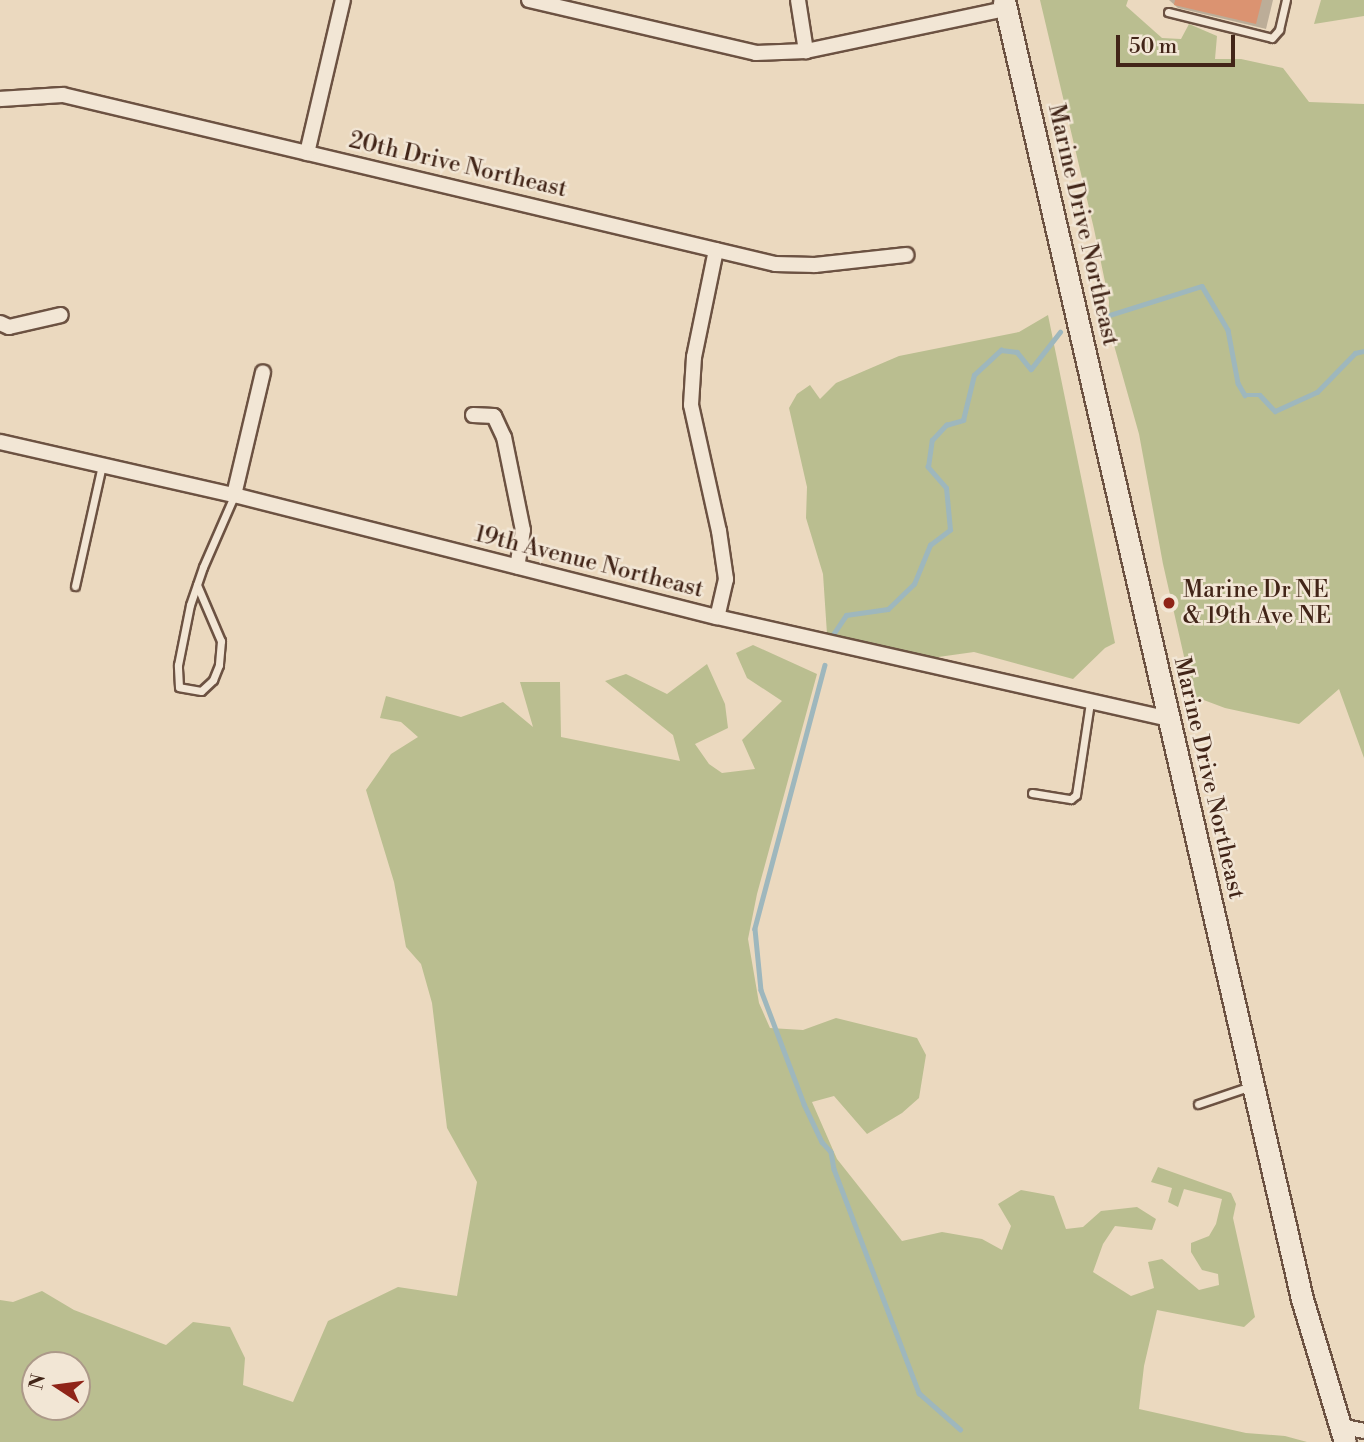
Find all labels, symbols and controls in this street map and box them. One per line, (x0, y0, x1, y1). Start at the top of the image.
scale bar (1119, 21, 1238, 65)
text: 50 m (1129, 34, 1177, 60)
street label: Marine Drive Northeast (1042, 101, 1124, 349)
street label: 20th Drive Northeast (346, 127, 570, 203)
street label: 19th Avenue Northeast (472, 520, 706, 604)
place label: Marine Dr NE & 19th Ave NE (1183, 576, 1331, 630)
marker: Marine Dr NE & 19th Ave NE (1161, 595, 1177, 611)
street label: Marine Drive Northeast (1168, 654, 1250, 902)
north arrow (21, 1351, 91, 1421)
text: N (24, 1372, 51, 1392)

